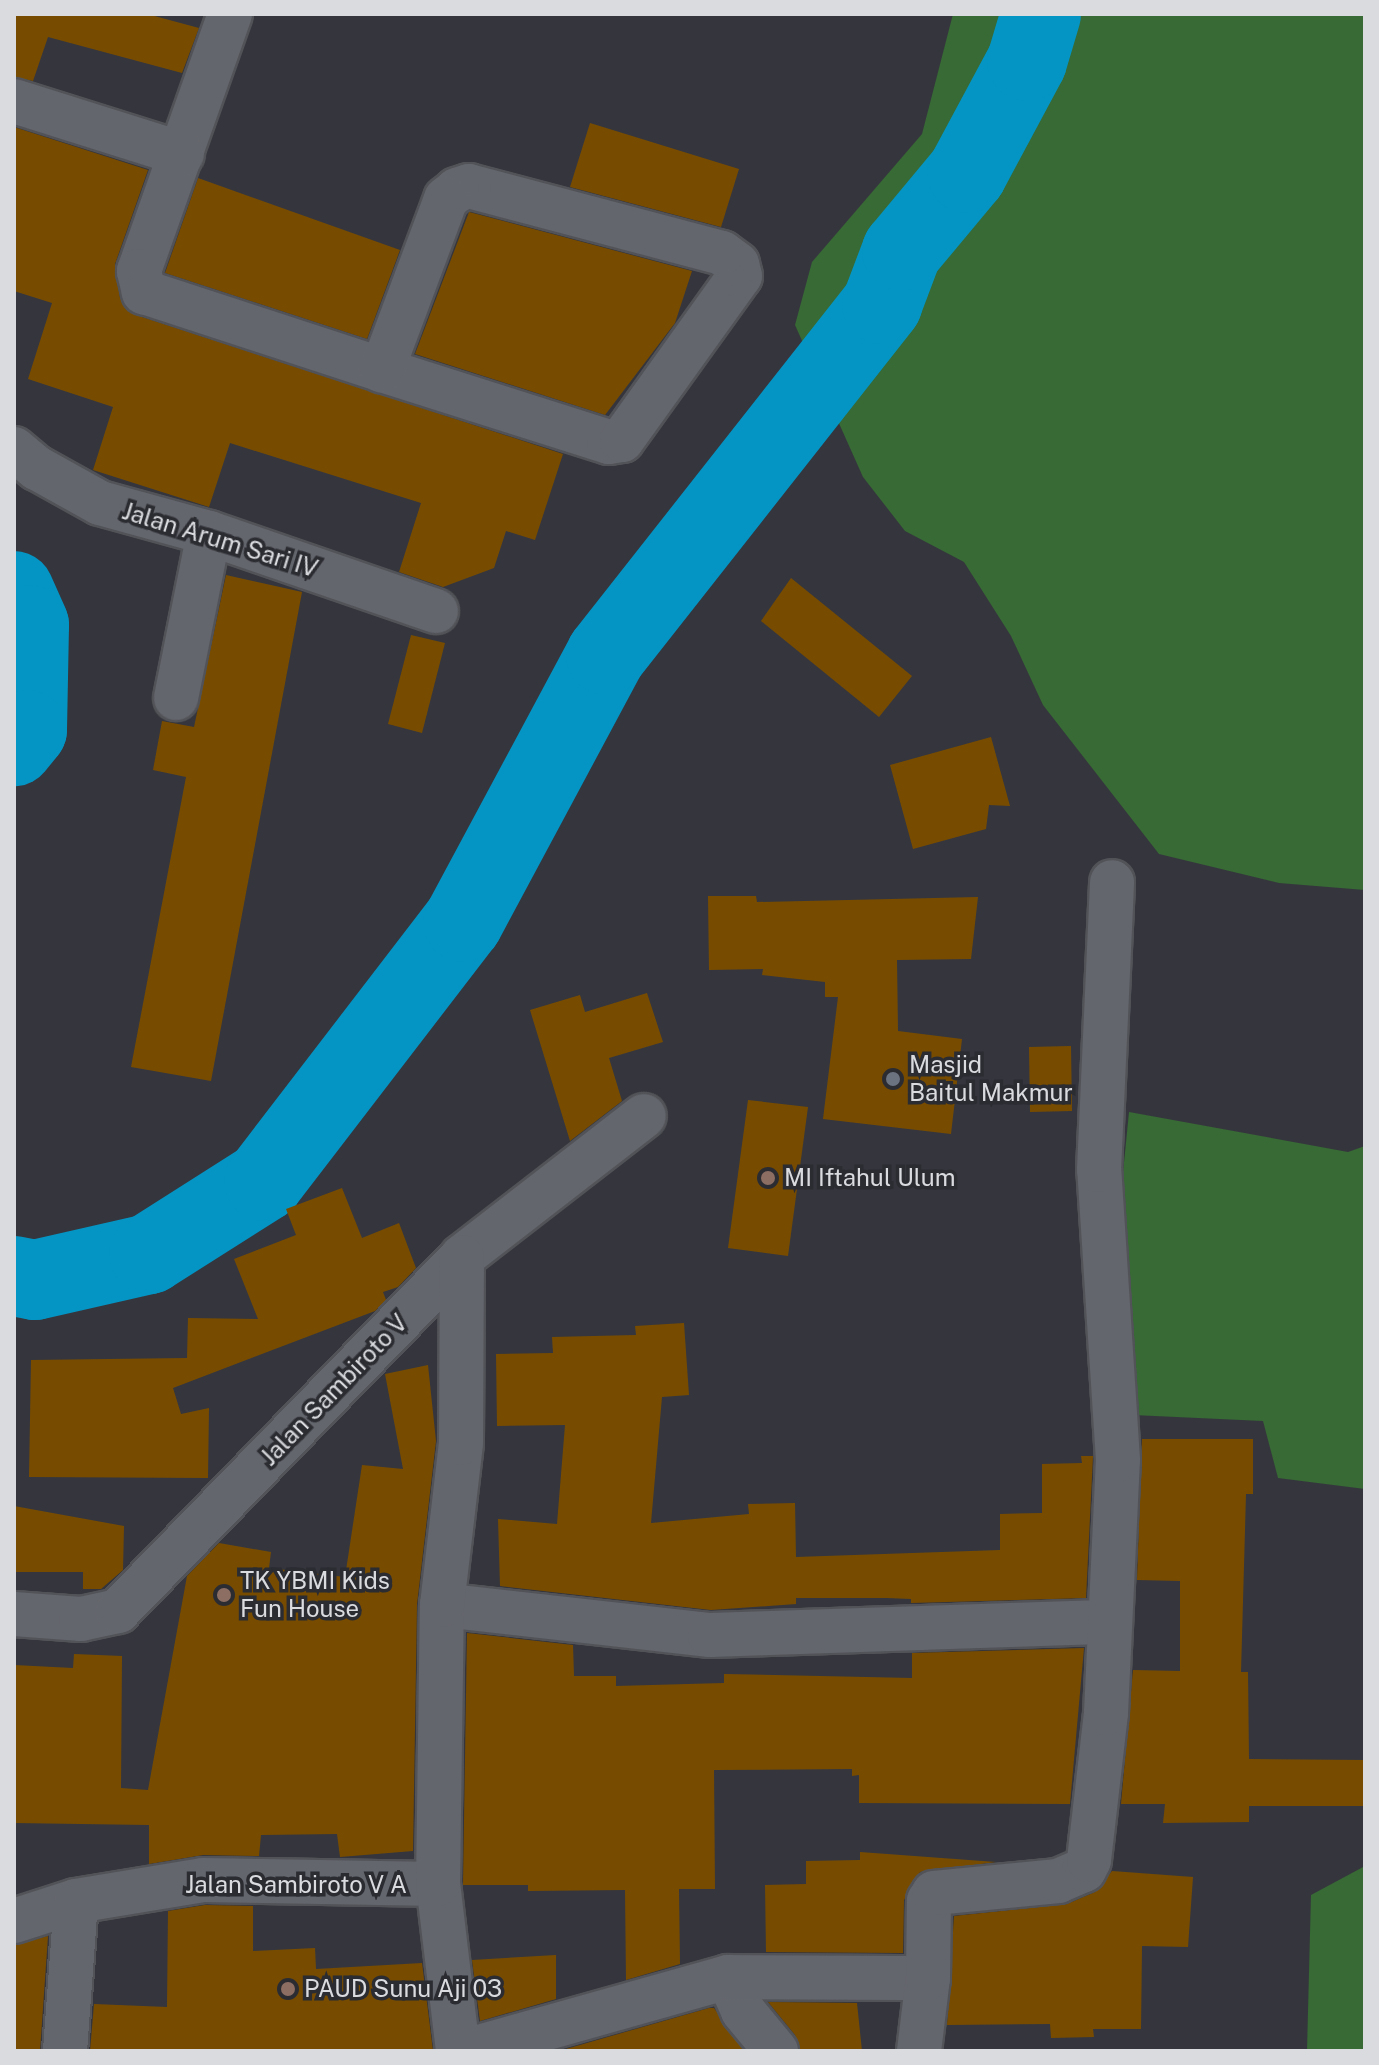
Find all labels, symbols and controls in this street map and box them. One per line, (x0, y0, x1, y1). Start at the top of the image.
street label: Jalan Arum Sari IV (119, 497, 321, 583)
place label: Masjid Baitul Makmur (909, 1051, 1073, 1107)
marker: Masjid Baitul Makmur (884, 1070, 902, 1088)
place label: MI Iftahul Ulum (784, 1164, 956, 1192)
marker: MI Iftahul Ulum (759, 1169, 777, 1187)
street label: Jalan Sambiroto V (254, 1308, 414, 1472)
place label: TK YBMI Kids Fun House (240, 1567, 390, 1623)
marker: TK YBMI Kids Fun House (215, 1586, 233, 1604)
street label: Jalan Sambiroto V A (185, 1871, 407, 1899)
place label: PAUD Sunu Aji 03 (304, 1975, 502, 2003)
marker: PAUD Sunu Aji 03 (279, 1980, 297, 1998)

